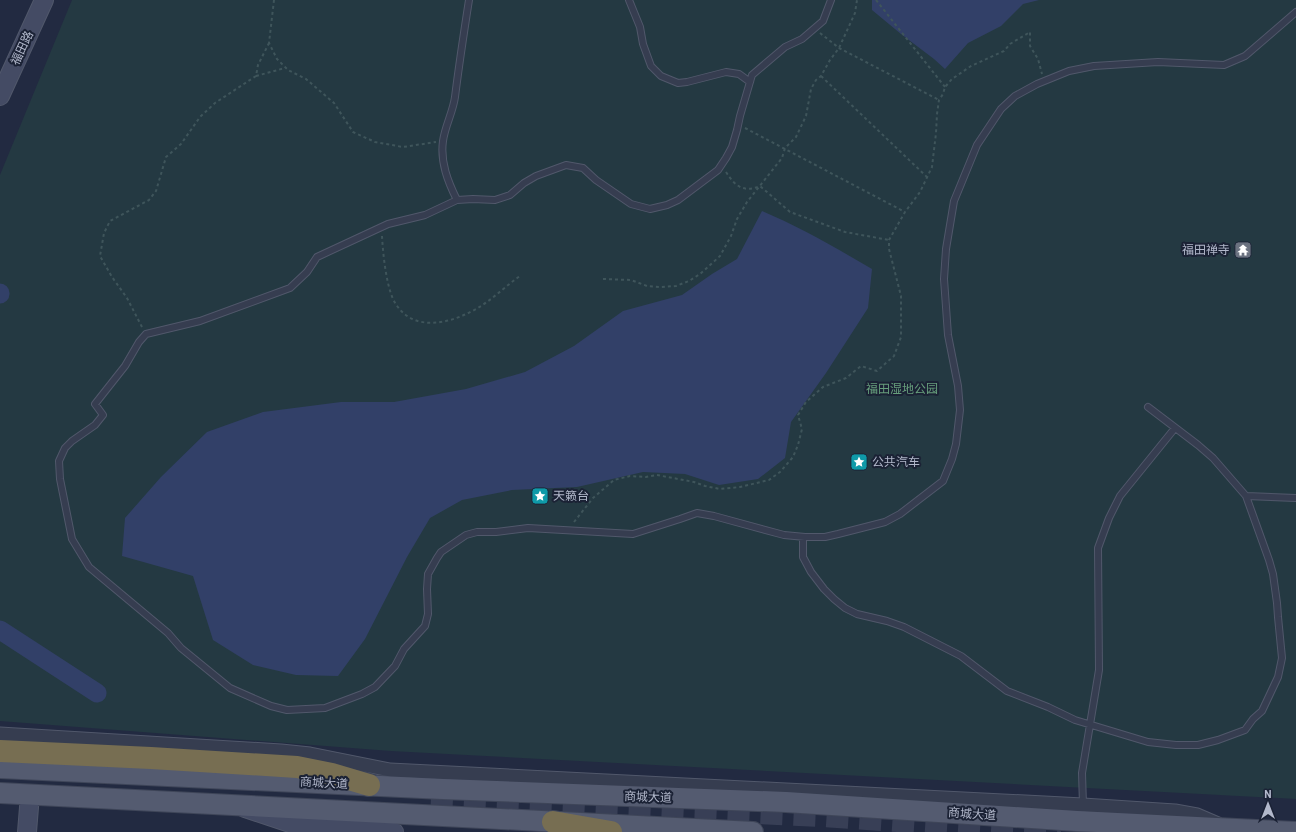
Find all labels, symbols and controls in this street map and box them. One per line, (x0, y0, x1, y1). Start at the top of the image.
street label: 福田路 (7, 28, 35, 67)
temple icon: 福田禅寺 (1233, 240, 1253, 260)
place label: 福田禅寺 (1182, 242, 1230, 256)
park label: 福田湿地公园 (866, 381, 938, 395)
place icon: 公共汽车 (849, 452, 869, 472)
place label: 公共汽车 (872, 454, 920, 468)
place icon: 天籁台 (530, 486, 550, 506)
place label: 天籁台 (553, 488, 589, 502)
street label: 商城大道 (300, 774, 348, 790)
north arrow (1248, 784, 1288, 824)
text: N (1264, 787, 1272, 800)
street label: 商城大道 (624, 788, 672, 804)
street label: 商城大道 (948, 804, 997, 822)

